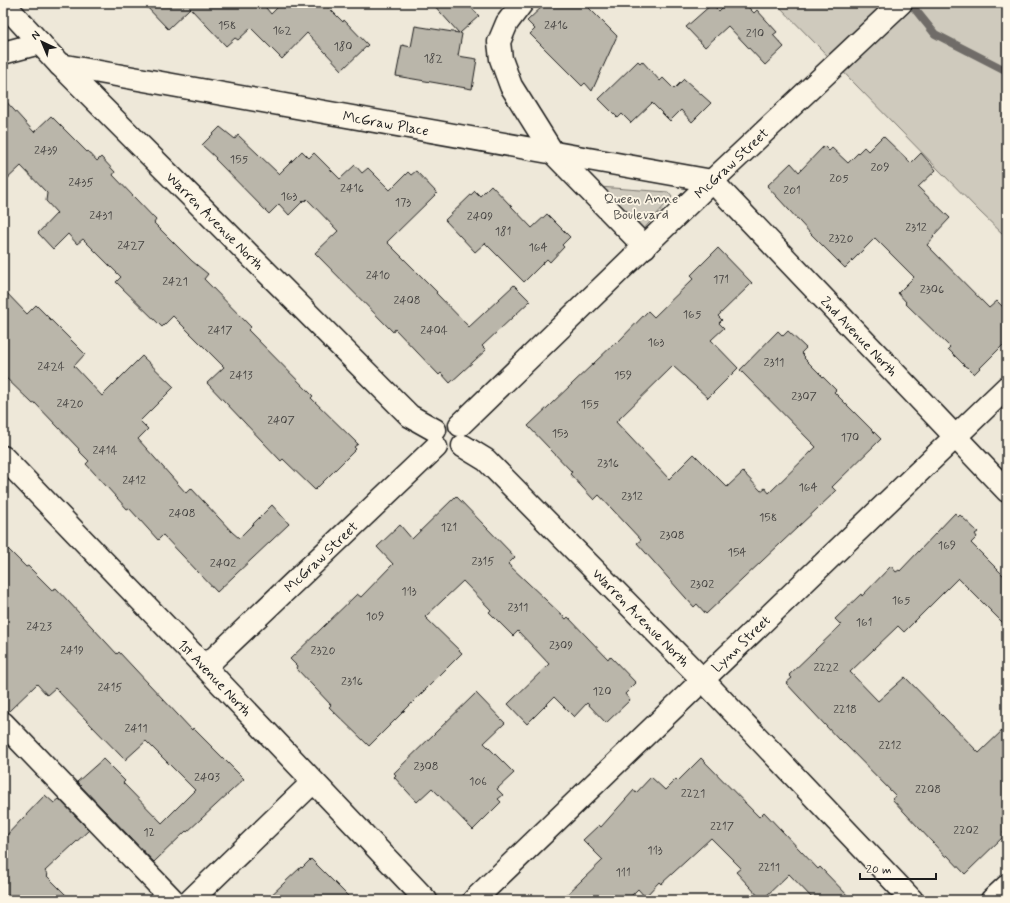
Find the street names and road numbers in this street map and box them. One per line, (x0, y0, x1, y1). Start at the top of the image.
street label: McGraw Place (341, 107, 430, 140)
street label: McGraw Street (691, 124, 773, 203)
street label: Warren Avenue North (162, 168, 267, 274)
street label: 2nd Avenue North (817, 293, 901, 381)
street label: McGraw Street (281, 518, 363, 597)
street label: Warren Avenue North (588, 565, 693, 671)
street label: Lynn Street (708, 612, 774, 676)
street label: 1st Avenue North (173, 636, 255, 721)

